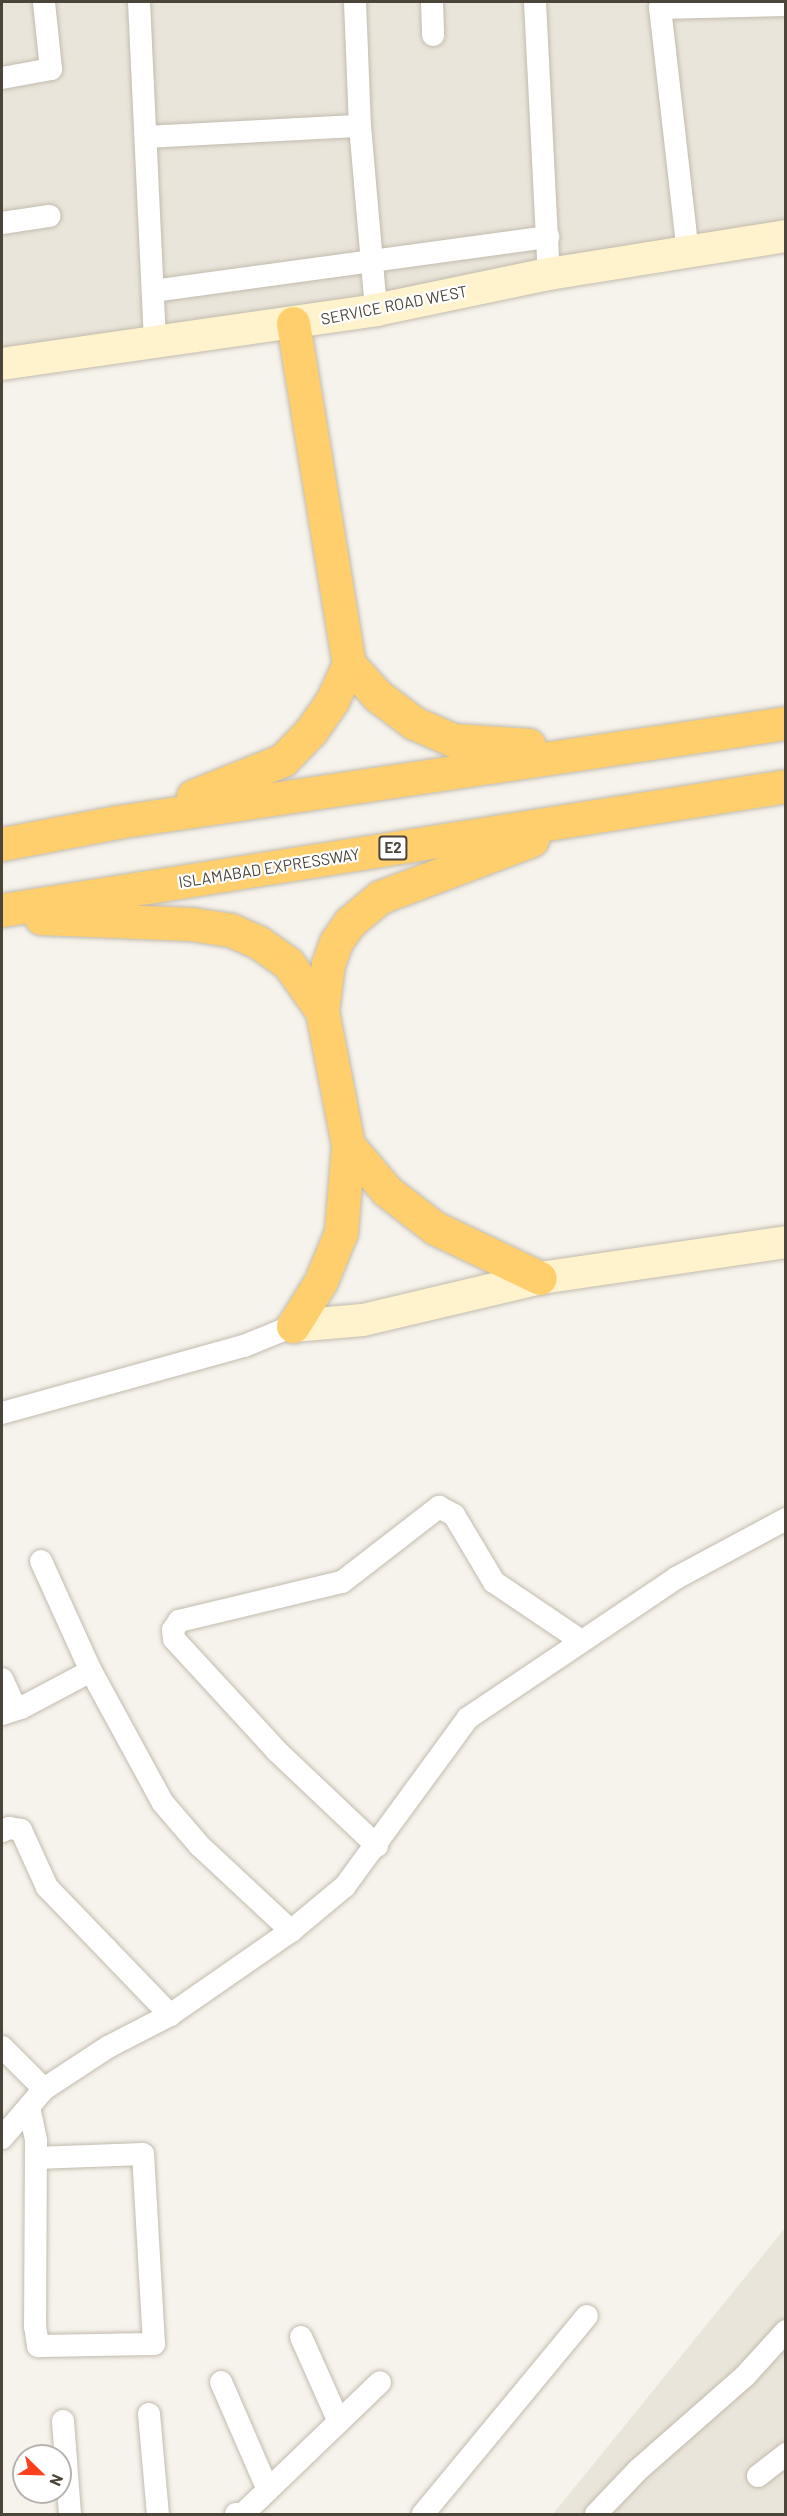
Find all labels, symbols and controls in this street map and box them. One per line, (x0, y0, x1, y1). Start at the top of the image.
street label: SERVICE ROAD WEST (319, 281, 469, 329)
road number: E2 (378, 836, 408, 860)
street label: ISLAMABAD EXPRESSWAY (177, 844, 361, 892)
north arrow (12, 2444, 72, 2504)
text: N (46, 2472, 68, 2489)

